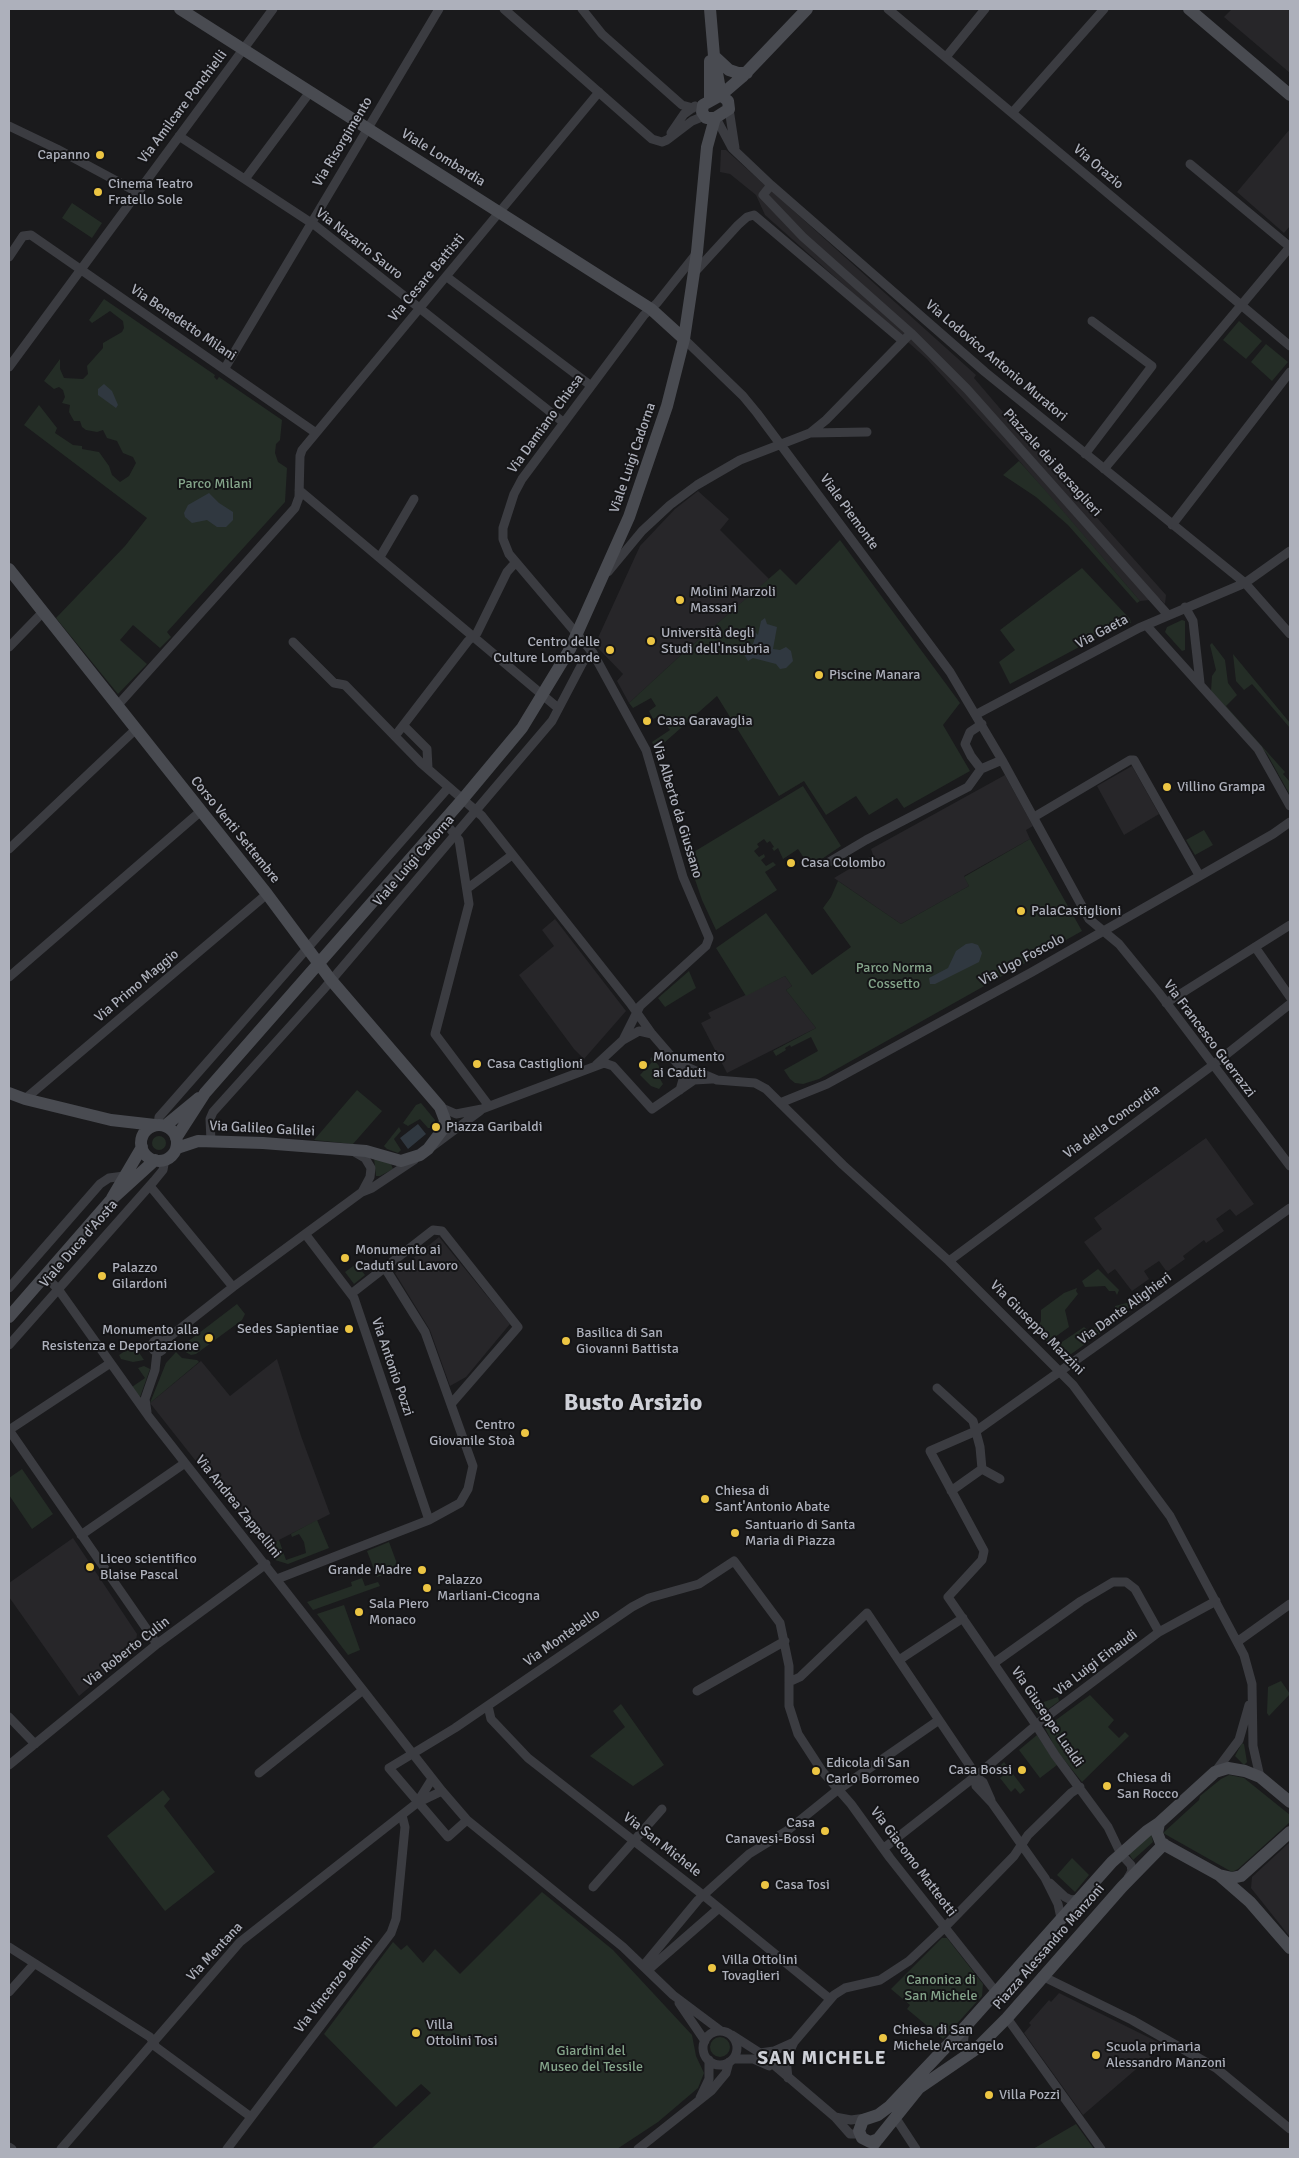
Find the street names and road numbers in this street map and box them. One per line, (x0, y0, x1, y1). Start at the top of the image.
street label: Via Amilcare Ponchielli (135, 47, 231, 167)
street label: Via Risorgimento (310, 94, 376, 190)
street label: Viale Lombardia (398, 125, 488, 191)
street label: Via Orazio (1069, 141, 1127, 193)
street label: Via Nazario Sauro (312, 205, 406, 283)
street label: Via Cesare Battisti (385, 231, 469, 325)
street label: Via Benedetto Milani (127, 281, 239, 365)
street label: Via Lodovico Antonio Muratori (922, 297, 1070, 425)
street label: Via Damiano Chiesa (504, 371, 588, 477)
street label: Viale Luigi Cadorna (606, 401, 660, 515)
street label: Piazzale dei Bersaglieri (999, 406, 1105, 520)
street label: Viale Piemonte (816, 471, 882, 553)
street label: Via Gaeta (1073, 611, 1131, 653)
street label: Via Alberto da Giussano (648, 740, 706, 880)
street label: Corso Venti Settembre (187, 773, 283, 887)
street label: Viale Luigi Cadorna (370, 812, 458, 910)
street label: Via Ugo Foscolo (976, 930, 1068, 990)
street label: Via Primo Maggio (92, 946, 182, 1026)
street label: Via Francesco Guerrazzi (1159, 977, 1259, 1101)
street label: Via della Concordia (1061, 1081, 1163, 1163)
street label: Via Galileo Galilei (209, 1118, 315, 1140)
street label: Viale Duca d'Aosta (36, 1197, 122, 1291)
street label: Via Dante Alighieri (1075, 1269, 1175, 1349)
street label: Via Giuseppe Mazzini (986, 1277, 1088, 1379)
street label: Via Antonio Pozzi (367, 1316, 417, 1418)
street label: Via Andrea Zappellini (191, 1452, 285, 1562)
street label: Via Montebello (520, 1605, 604, 1671)
street label: Via Roberto Culin (81, 1613, 173, 1691)
street label: Via Luigi Einaudi (1051, 1626, 1141, 1700)
street label: Via Giuseppe Lualdi (1007, 1664, 1087, 1770)
street label: Via Giacomo Matteotti (866, 1804, 960, 1920)
street label: Via San Michele (619, 1809, 705, 1881)
street label: Piazza Alessandro Manzoni (990, 1881, 1108, 2013)
street label: Via Mentana (183, 1919, 247, 1985)
street label: Via Vincenzo Bellini (291, 1933, 377, 2037)

